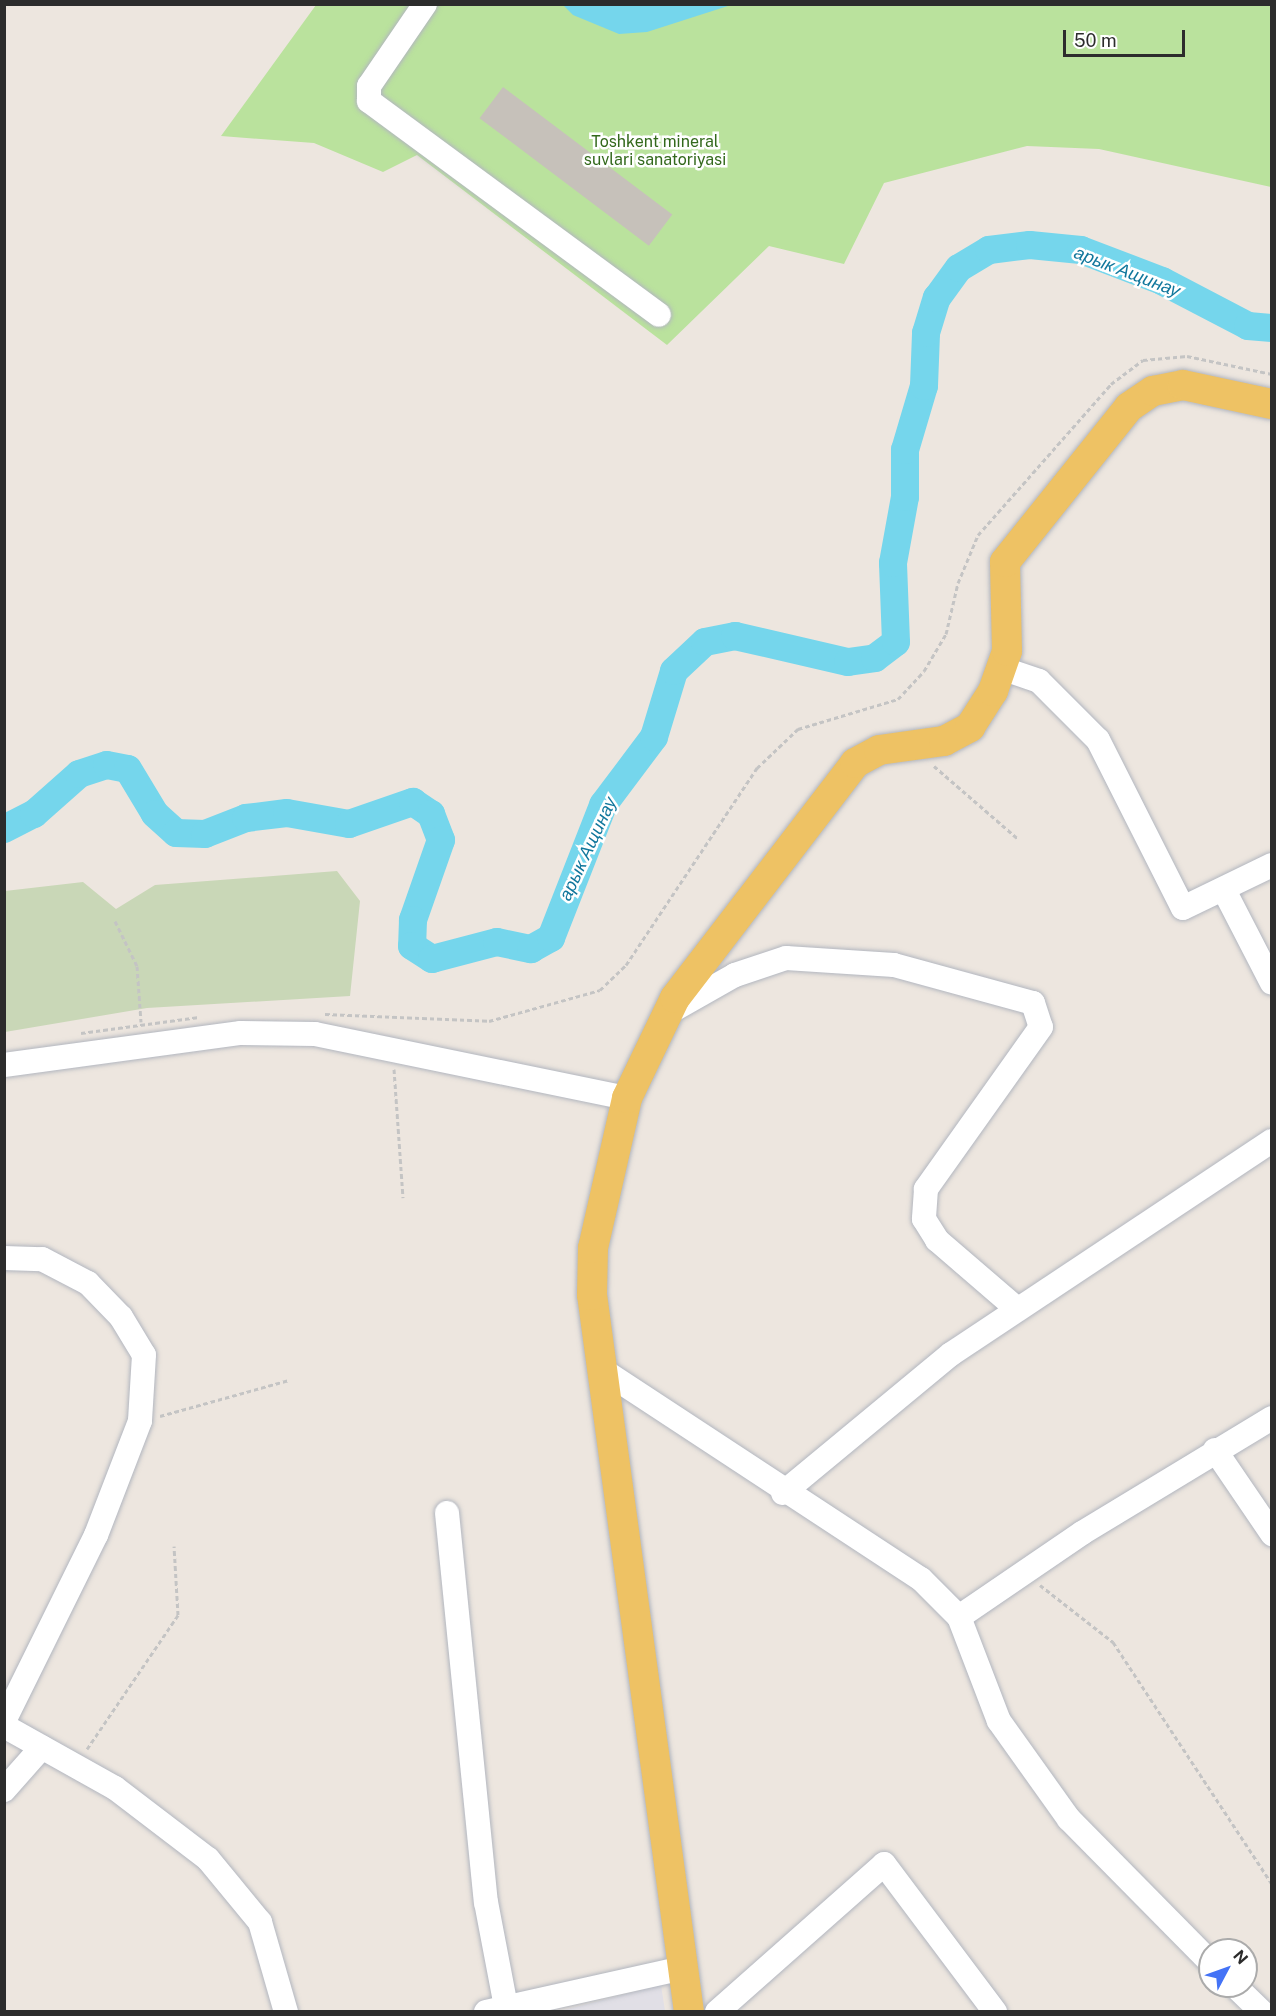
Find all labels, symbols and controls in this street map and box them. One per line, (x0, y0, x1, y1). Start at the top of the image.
scale bar (1066, 18, 1188, 56)
text: 50 m (1074, 30, 1117, 51)
park label: Toshkent mineral suvlari sanatoriyasi (584, 132, 726, 170)
water label: арык Ащинау (1071, 242, 1183, 302)
water label: арык Ащинау (555, 794, 621, 904)
north arrow (1198, 1938, 1258, 1998)
text: N (1229, 1946, 1252, 1968)

